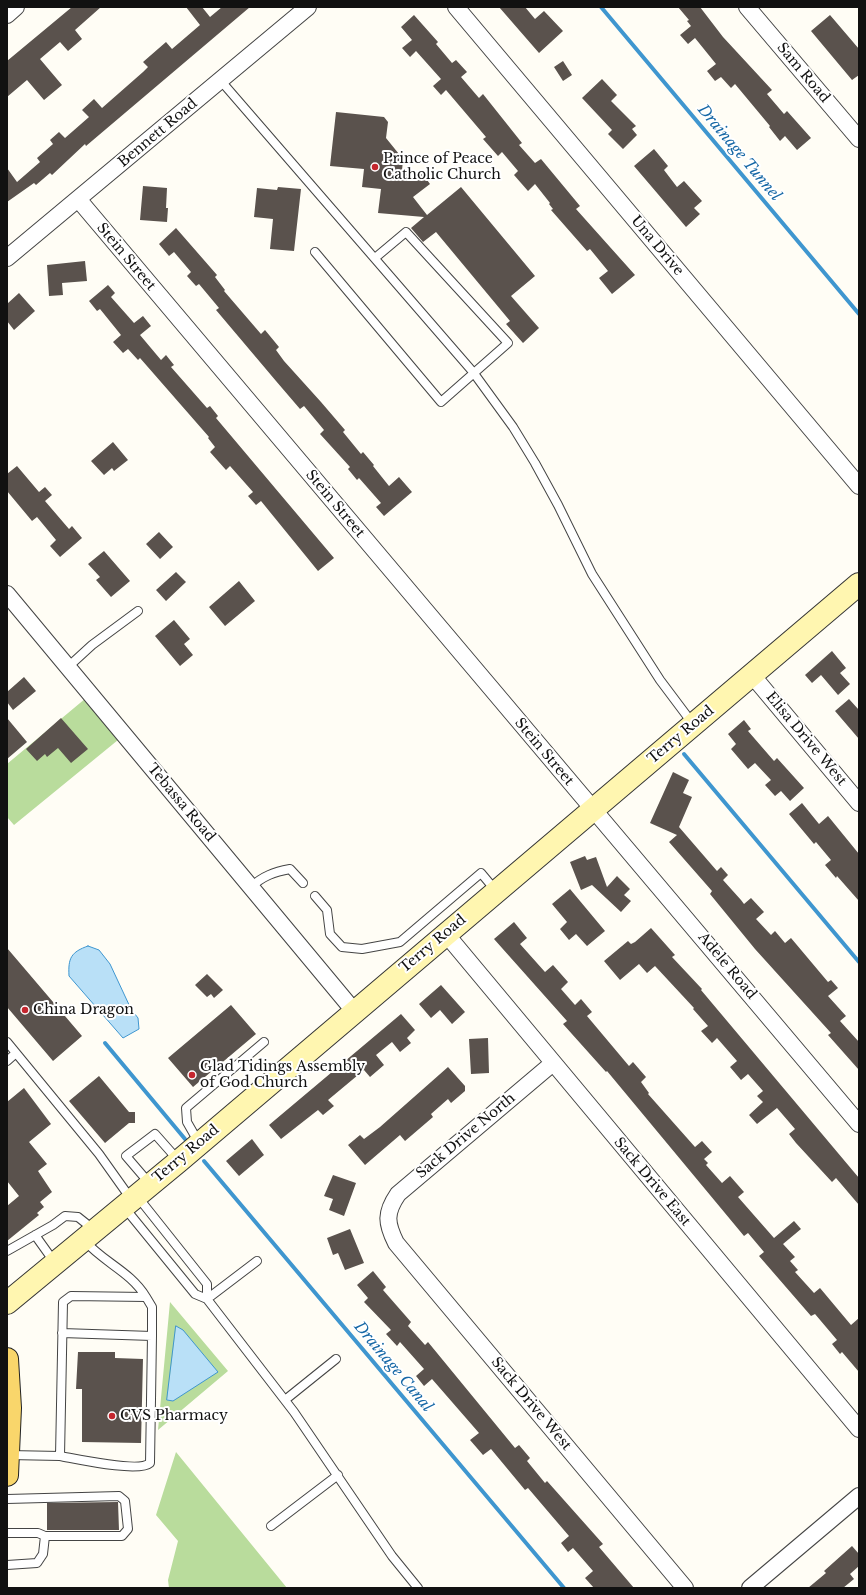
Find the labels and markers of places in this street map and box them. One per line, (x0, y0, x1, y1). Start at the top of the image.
place label: Prince of Peace Catholic Church (383, 151, 501, 184)
marker: Prince of Peace Catholic Church (370, 162, 380, 172)
place label: China Dragon (33, 1002, 134, 1018)
marker: China Dragon (20, 1005, 30, 1015)
place label: Glad Tidings Assembly of God Church (200, 1059, 365, 1092)
marker: Glad Tidings Assembly of God Church (187, 1070, 197, 1080)
place label: CVS Pharmacy (120, 1408, 228, 1424)
marker: CVS Pharmacy (107, 1411, 117, 1421)

